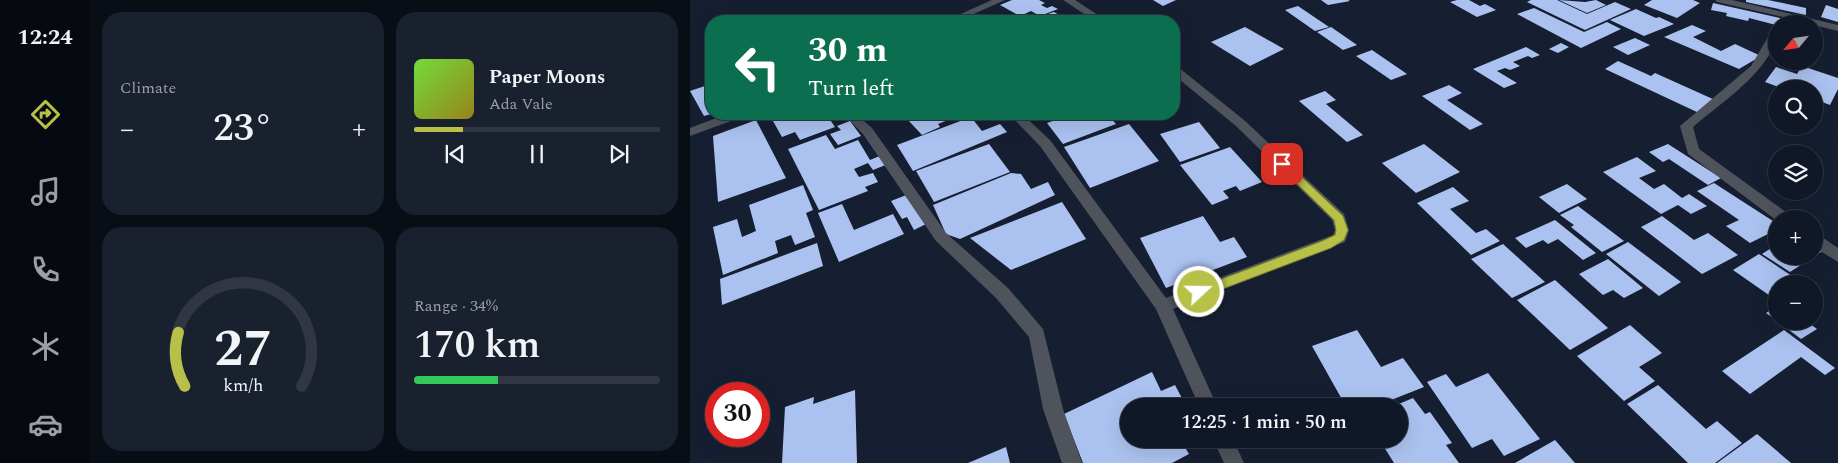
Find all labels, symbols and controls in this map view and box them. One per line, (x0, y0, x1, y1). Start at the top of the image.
north arrow (1768, 15, 1822, 70)
map controls (1768, 15, 1823, 330)
text: 12:24 (17, 21, 73, 54)
text: 30 m (808, 24, 888, 77)
icon: left (725, 35, 790, 100)
text: Paper Moons (489, 63, 605, 92)
text: Turn left (808, 72, 894, 105)
text: Climate (120, 76, 176, 100)
button: search (1768, 80, 1823, 135)
text: Ada Vale (489, 92, 553, 116)
icon: directions (28, 97, 63, 132)
text: 23° (213, 100, 273, 158)
text: − (120, 108, 134, 151)
text: + (352, 108, 366, 151)
icon: previous (441, 140, 469, 168)
icon: pause (523, 140, 551, 168)
icon: next (605, 140, 633, 168)
pin (1261, 143, 1303, 185)
button: layers (1768, 145, 1823, 200)
icon: arrive (1268, 150, 1296, 178)
icon: music (28, 174, 63, 209)
button: + (1768, 210, 1823, 265)
icon: phone (28, 252, 63, 287)
position arrow (1172, 265, 1224, 317)
button: − (1768, 275, 1823, 330)
text: Range · 34% (414, 294, 498, 318)
text: 27 (214, 310, 272, 389)
text: 170 km (414, 317, 540, 375)
icon: climate (28, 329, 63, 364)
text: km/h (223, 372, 263, 399)
speed limit sign: 30 (705, 382, 770, 447)
icon: car (28, 407, 63, 442)
text: 12:25 · 1 min · 50 m (1181, 408, 1347, 437)

